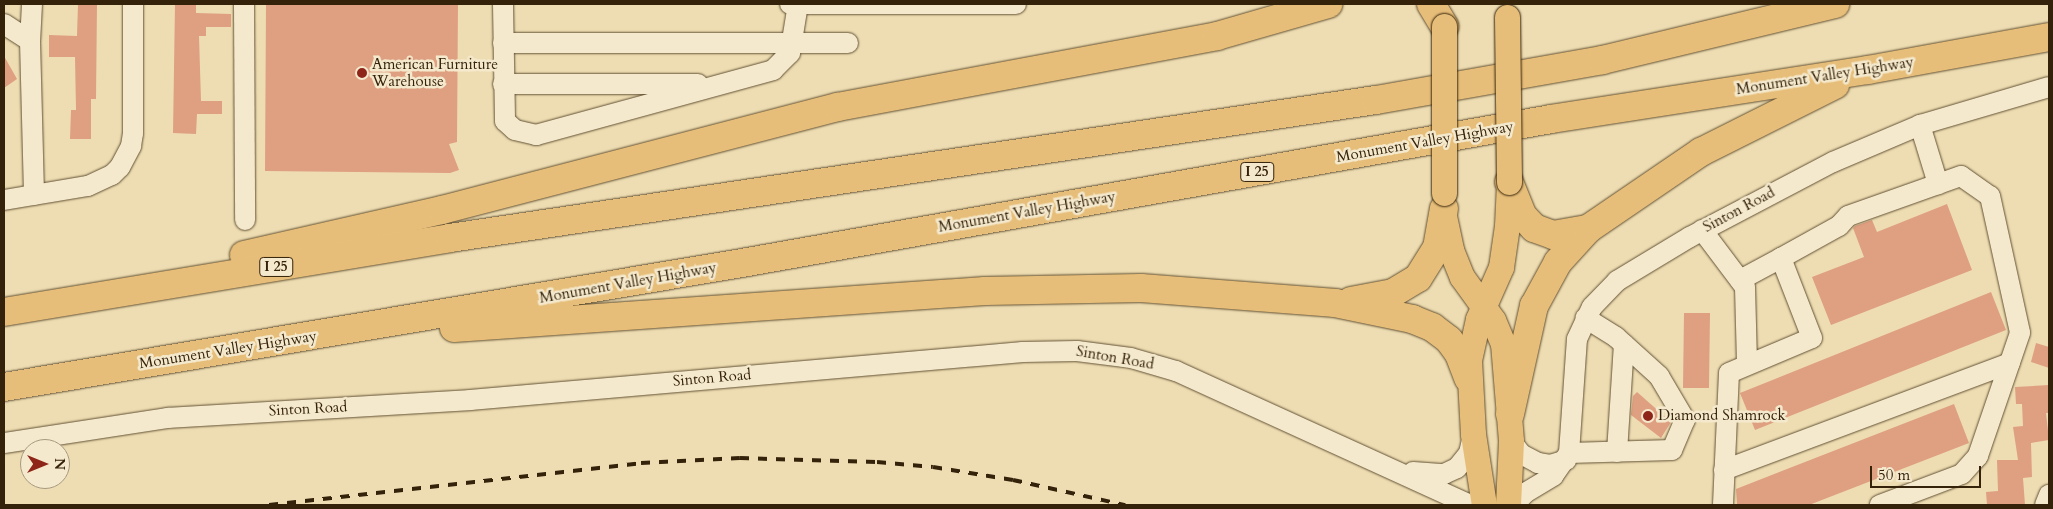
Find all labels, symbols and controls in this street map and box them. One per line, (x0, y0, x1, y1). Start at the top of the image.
street label: Monument Valley Highway (1735, 53, 1915, 99)
place label: American Furniture Warehouse (372, 55, 498, 90)
marker: American Furniture Warehouse (356, 67, 368, 79)
street label: Monument Valley Highway (1335, 118, 1515, 166)
road number: I 25 (1240, 160, 1274, 183)
street label: Sinton Road (1700, 184, 1778, 236)
street label: Monument Valley Highway (937, 188, 1117, 236)
road number: I 25 (258, 256, 294, 278)
street label: Monument Valley Highway (538, 259, 718, 307)
street label: Monument Valley Highway (138, 327, 318, 373)
street label: Sinton Road (1075, 342, 1155, 374)
street label: Sinton Road (672, 366, 752, 390)
street label: Sinton Road (268, 398, 348, 420)
place label: Diamond Shamrock (1658, 407, 1786, 425)
marker: Diamond Shamrock (1642, 410, 1654, 422)
north arrow (20, 439, 70, 489)
scale bar (1873, 456, 1984, 488)
text: N (50, 458, 69, 470)
text: 50 m (1878, 465, 1910, 485)

